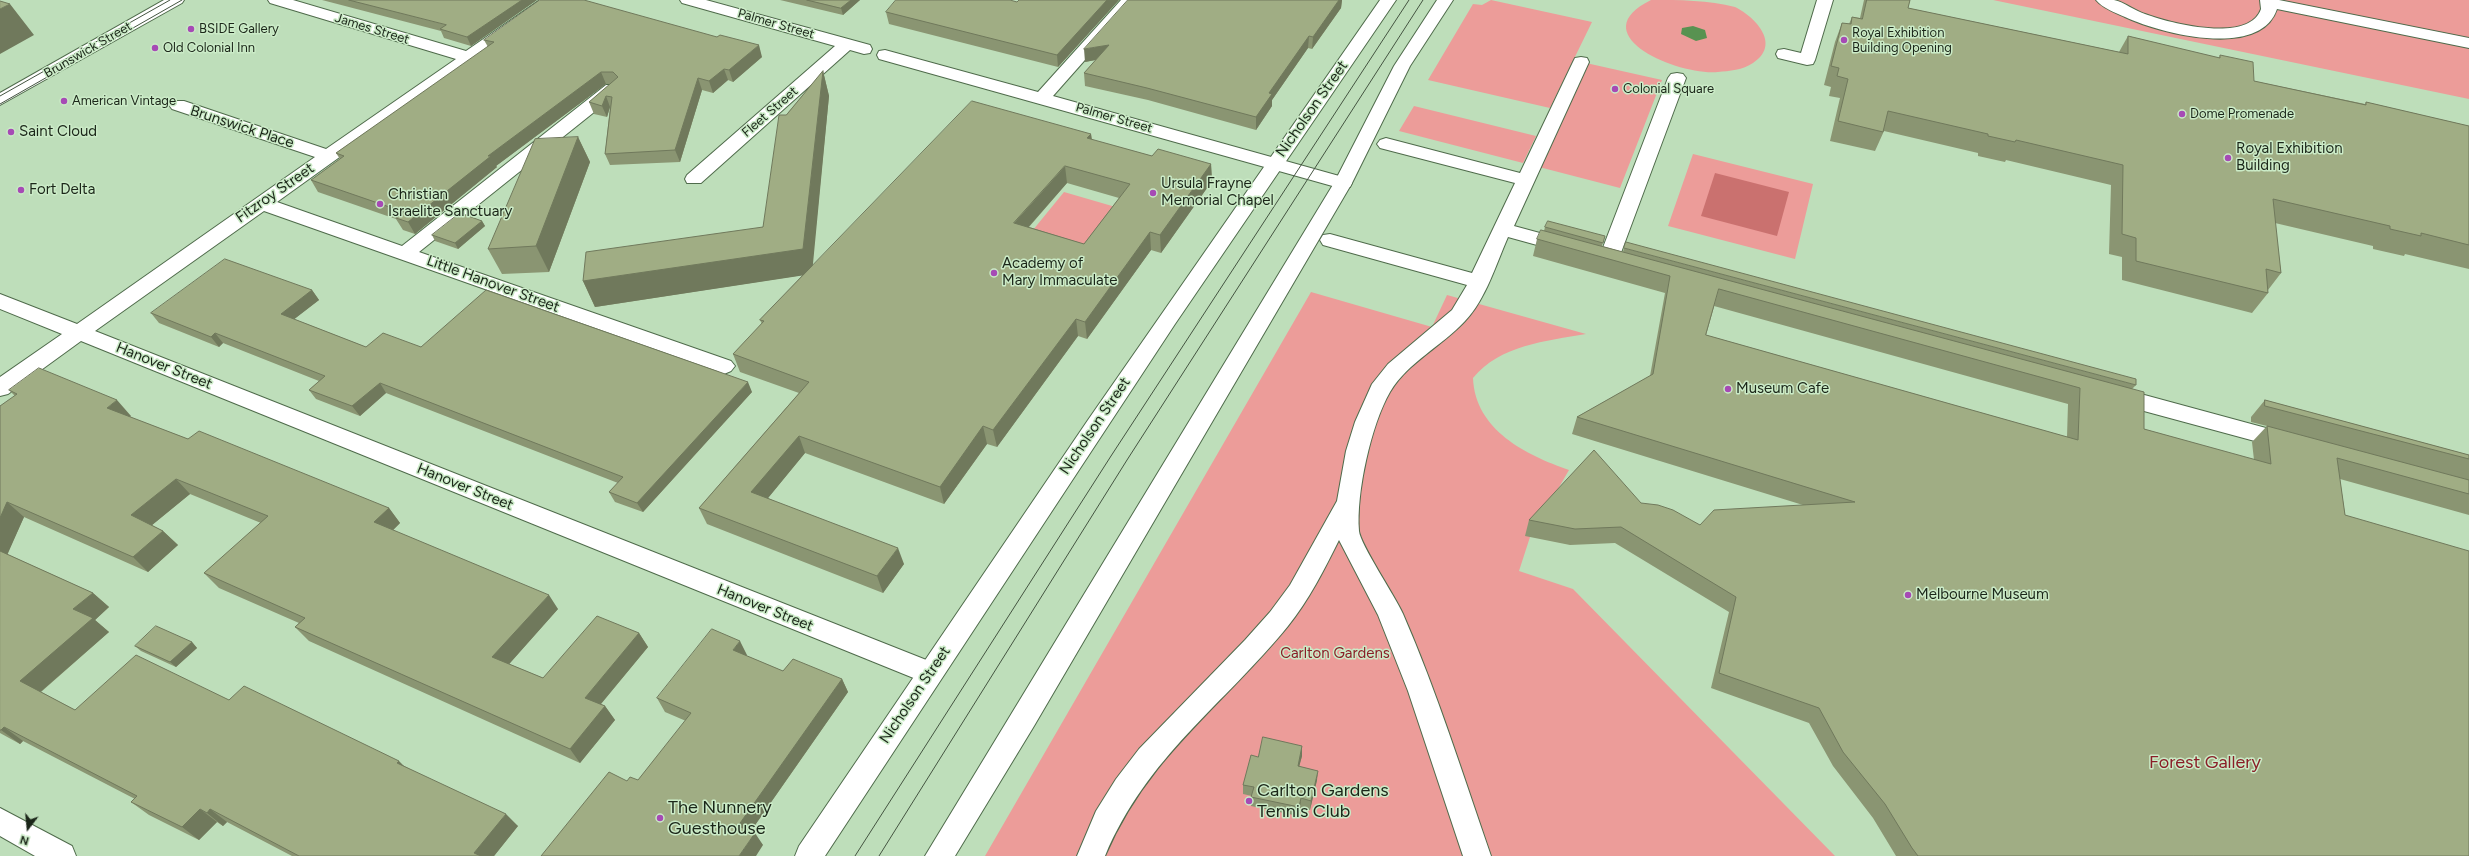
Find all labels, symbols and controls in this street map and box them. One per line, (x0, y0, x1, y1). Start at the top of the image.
street label: Palmer Street (736, 6, 816, 42)
street label: James Street (333, 10, 411, 48)
street label: Brunswick Street (41, 18, 135, 82)
place label: BSIDE Gallery (199, 21, 279, 37)
marker: BSIDE Gallery (186, 24, 196, 34)
place label: Royal Exhibition Building Opening (1852, 25, 1952, 56)
marker: Royal Exhibition Building Opening (1839, 35, 1849, 45)
place label: Old Colonial Inn (163, 40, 255, 56)
marker: Old Colonial Inn (150, 43, 160, 53)
street label: Nicholson Street (1272, 57, 1352, 161)
place label: Colonial Square (1623, 81, 1714, 97)
street label: Fleet Street (739, 84, 801, 140)
marker: Colonial Square (1610, 84, 1620, 94)
place label: American Vintage (72, 93, 176, 109)
marker: American Vintage (59, 96, 69, 106)
street label: Palmer Street (1074, 100, 1154, 136)
street label: Brunswick Place (188, 102, 296, 152)
place label: Dome Promenade (2190, 106, 2294, 122)
marker: Dome Promenade (2177, 109, 2187, 119)
place label: Saint Cloud (19, 123, 97, 141)
marker: Saint Cloud (6, 127, 16, 137)
place label: Royal Exhibition Building (2236, 140, 2343, 175)
marker: Royal Exhibition Building (2223, 153, 2233, 163)
street label: Fitzroy Street (232, 159, 318, 227)
place label: Ursula Frayne Memorial Chapel (1161, 175, 1274, 210)
place label: Fort Delta (29, 181, 95, 199)
marker: Fort Delta (16, 185, 26, 195)
place label: Christian Israelite Sanctuary (388, 186, 512, 221)
marker: Ursula Frayne Memorial Chapel (1148, 188, 1158, 198)
marker: Christian Israelite Sanctuary (375, 199, 385, 209)
street label: Little Hanover Street (424, 252, 562, 316)
place label: Academy of Mary Immaculate (1002, 255, 1118, 290)
marker: Academy of Mary Immaculate (989, 268, 999, 278)
street label: Hanover Street (113, 338, 215, 394)
street label: Nicholson Street (1056, 374, 1134, 478)
place label: Museum Cafe (1736, 380, 1829, 398)
marker: Museum Cafe (1723, 384, 1733, 394)
street label: Hanover Street (414, 459, 516, 515)
street label: Hanover Street (714, 580, 816, 636)
place label: Melbourne Museum (1916, 586, 2049, 604)
marker: Melbourne Museum (1903, 590, 1913, 600)
street label: Nicholson Street (876, 643, 954, 747)
park label: Carlton Gardens (1280, 645, 1390, 663)
park label: Forest Gallery (2149, 752, 2261, 774)
place label: Carlton Gardens Tennis Club (1257, 780, 1389, 822)
marker: Carlton Gardens Tennis Club (1244, 796, 1254, 806)
place label: The Nunnery Guesthouse (668, 797, 772, 840)
north arrow (8, 808, 48, 848)
marker: The Nunnery Guesthouse (655, 813, 665, 823)
text: N (19, 833, 30, 847)

